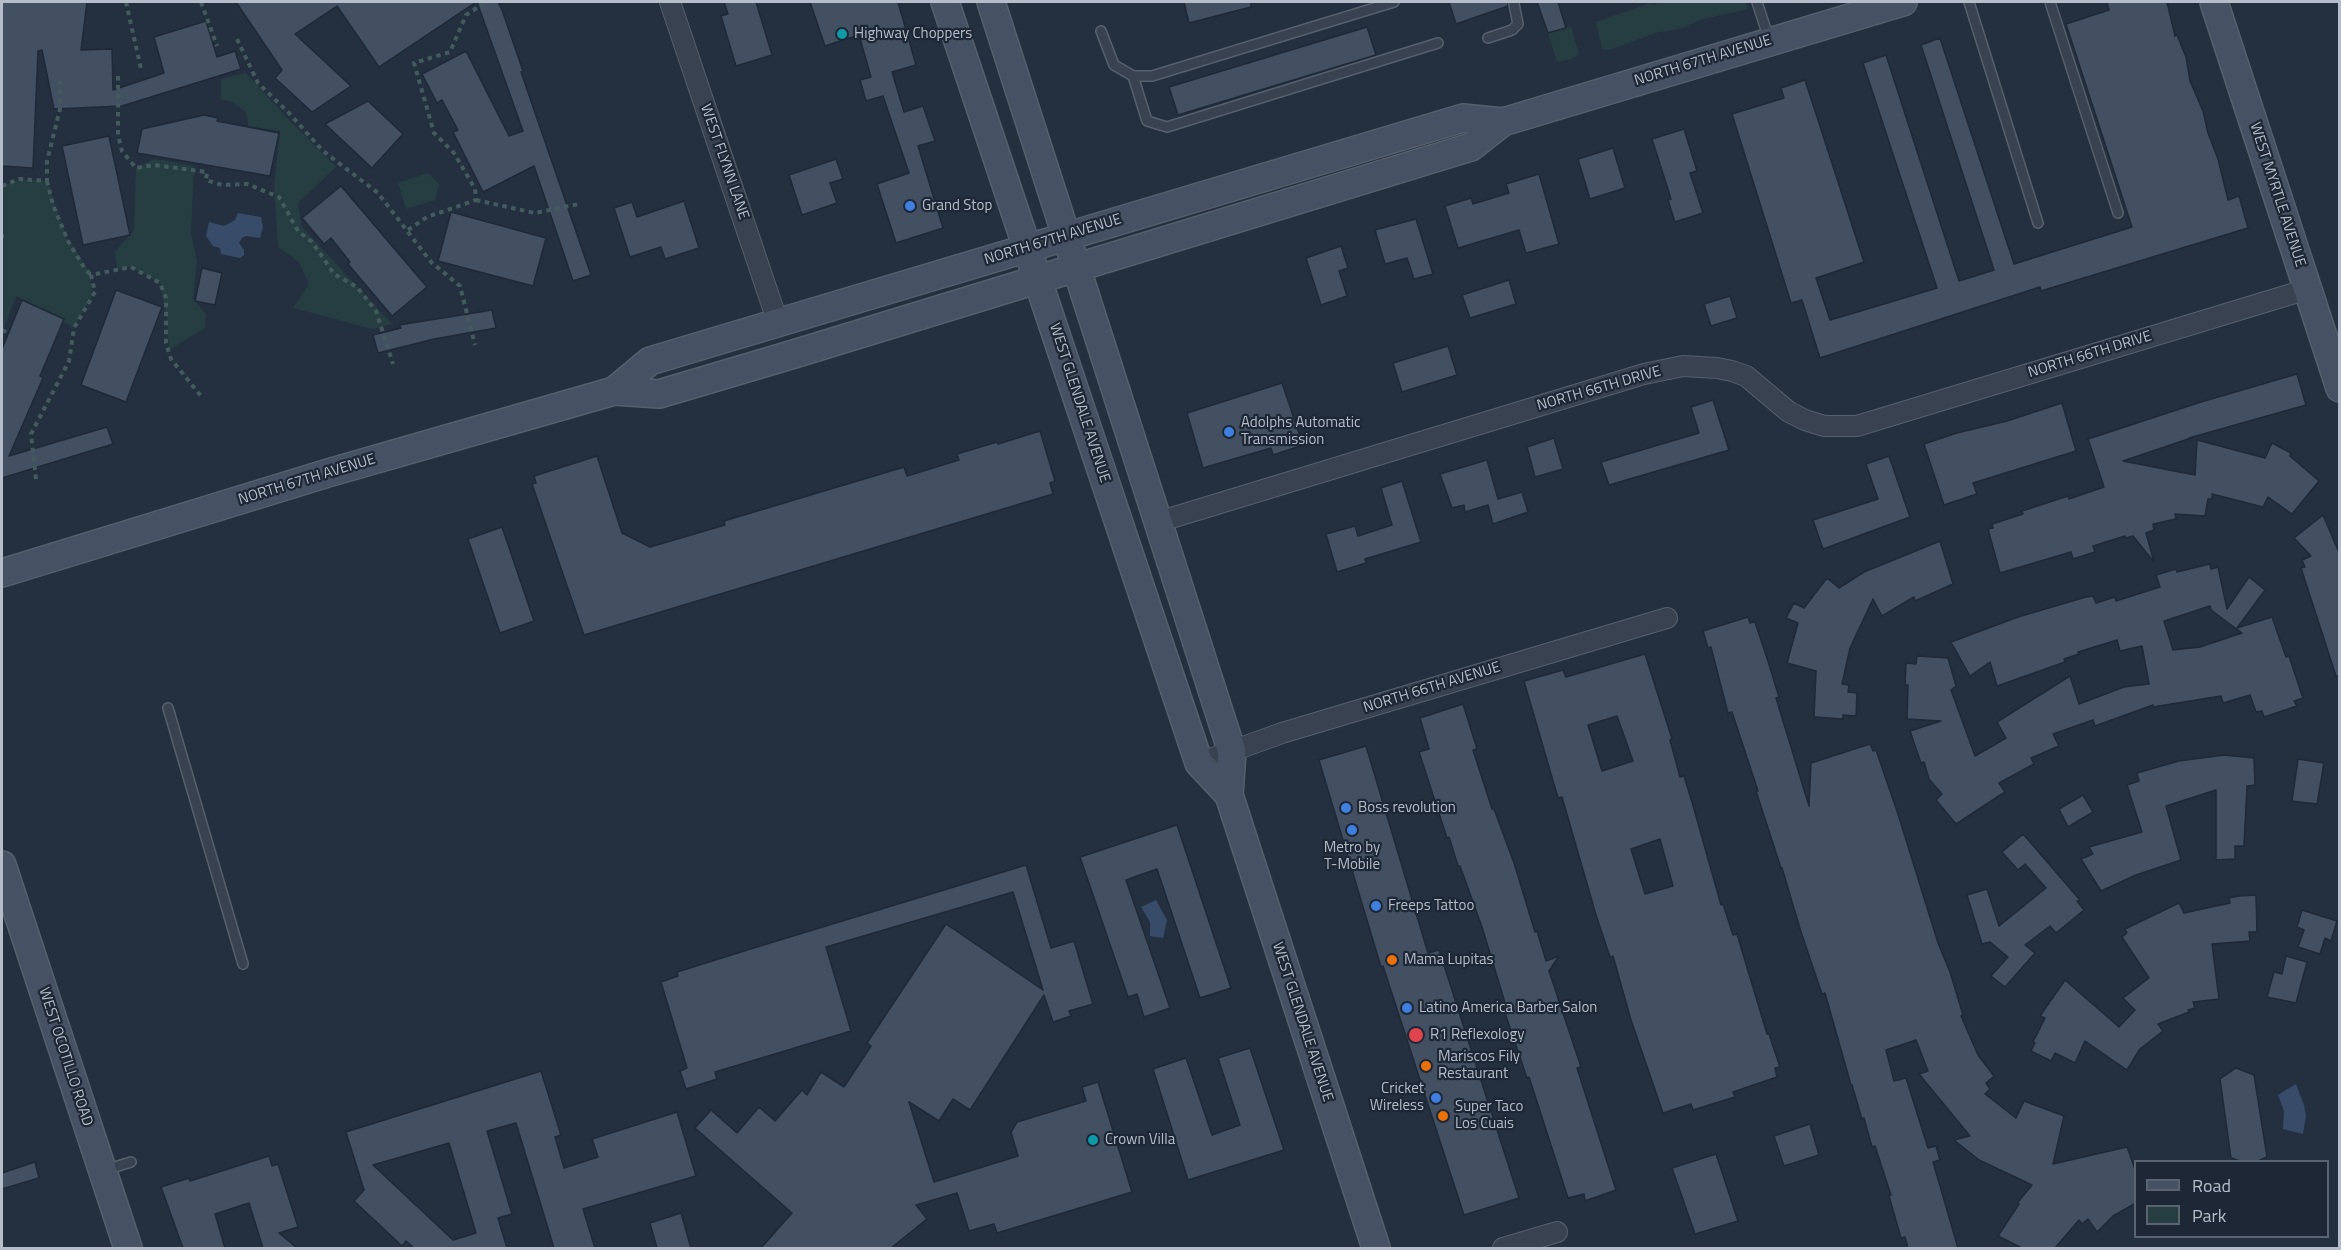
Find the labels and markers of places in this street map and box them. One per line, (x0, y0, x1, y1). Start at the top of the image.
place label: Highway Choppers (854, 25, 972, 43)
marker: Highway Choppers (835, 27, 849, 41)
place label: Grand Stop (922, 197, 992, 215)
marker: Grand Stop (903, 199, 917, 213)
place label: Adolphs Automatic Transmission (1241, 414, 1361, 449)
marker: Adolphs Automatic Transmission (1222, 425, 1236, 439)
place label: Boss revolution (1358, 799, 1456, 817)
marker: Boss revolution (1339, 801, 1353, 815)
marker: Metro by T-Mobile (1345, 823, 1359, 837)
place label: Metro by T-Mobile (1324, 839, 1380, 874)
place label: Freeps Tattoo (1388, 897, 1474, 915)
marker: Freeps Tattoo (1369, 899, 1383, 913)
place label: Mama Lupitas (1404, 951, 1493, 969)
marker: Mama Lupitas (1385, 953, 1399, 967)
place label: Latino America Barber Salon (1419, 999, 1597, 1017)
marker: Latino America Barber Salon (1400, 1001, 1414, 1015)
marker: R1 Reflexology (1407, 1026, 1425, 1044)
place label: R1 Reflexology (1430, 1026, 1524, 1044)
place label: Mariscos Fily Restaurant (1438, 1048, 1520, 1083)
marker: Mariscos Fily Restaurant (1419, 1059, 1433, 1073)
place label: Cricket Wireless (1370, 1080, 1424, 1115)
marker: Cricket Wireless (1429, 1091, 1443, 1105)
place label: Super Taco Los Cuais (1455, 1098, 1524, 1133)
marker: Super Taco Los Cuais (1436, 1109, 1450, 1123)
place label: Crown Villa (1105, 1131, 1175, 1149)
marker: Crown Villa (1086, 1133, 1100, 1147)

